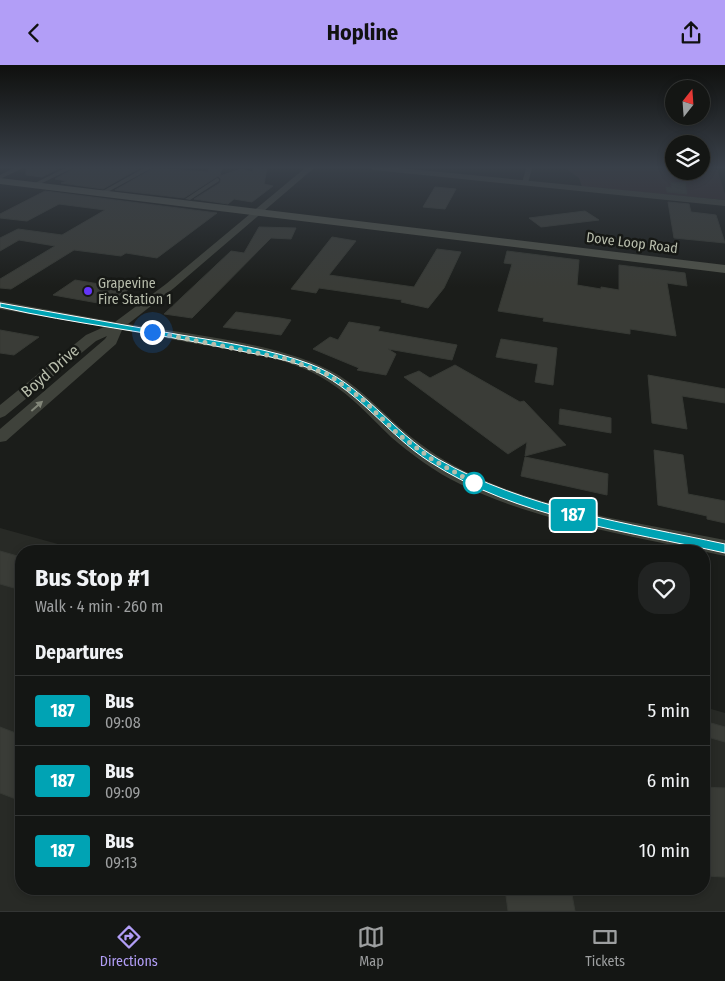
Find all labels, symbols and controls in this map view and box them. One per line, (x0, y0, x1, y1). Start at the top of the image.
icon: back (20, 19, 48, 47)
text: Hopline (327, 19, 398, 46)
icon: share (677, 19, 705, 47)
north arrow (665, 80, 710, 125)
map controls (665, 80, 710, 180)
button: layers (665, 135, 710, 180)
street label: Dove Loop Road (585, 229, 679, 257)
place label: Grapevine Fire Station 1 (98, 275, 172, 308)
marker: Grapevine Fire Station 1 (82, 285, 94, 297)
your location (140, 320, 165, 345)
street label: Boyd Drive (17, 341, 83, 401)
one-way arrow (30, 400, 43, 411)
unlabelled marker (463, 472, 485, 494)
line badge: 187 (544, 499, 602, 531)
text: 187 (561, 504, 585, 526)
button: heart (638, 562, 690, 614)
text: Bus Stop #1 (35, 564, 150, 592)
text: Walk · 4 min · 260 m (35, 597, 163, 616)
text: Departures (35, 641, 123, 664)
text: Bus (105, 690, 134, 713)
text: 5 min (647, 699, 690, 722)
text: 187 (50, 700, 75, 722)
text: 09:08 (105, 713, 141, 732)
text: Bus (105, 760, 134, 783)
text: 6 min (647, 769, 690, 792)
text: 187 (50, 770, 75, 792)
text: 09:09 (105, 783, 140, 802)
text: Bus (105, 830, 134, 853)
text: 10 min (639, 839, 690, 862)
text: 187 (50, 840, 75, 862)
text: 09:13 (105, 853, 137, 872)
tab: Directions (100, 923, 158, 970)
tab: Map (357, 923, 385, 970)
tab: Tickets (585, 923, 625, 970)

